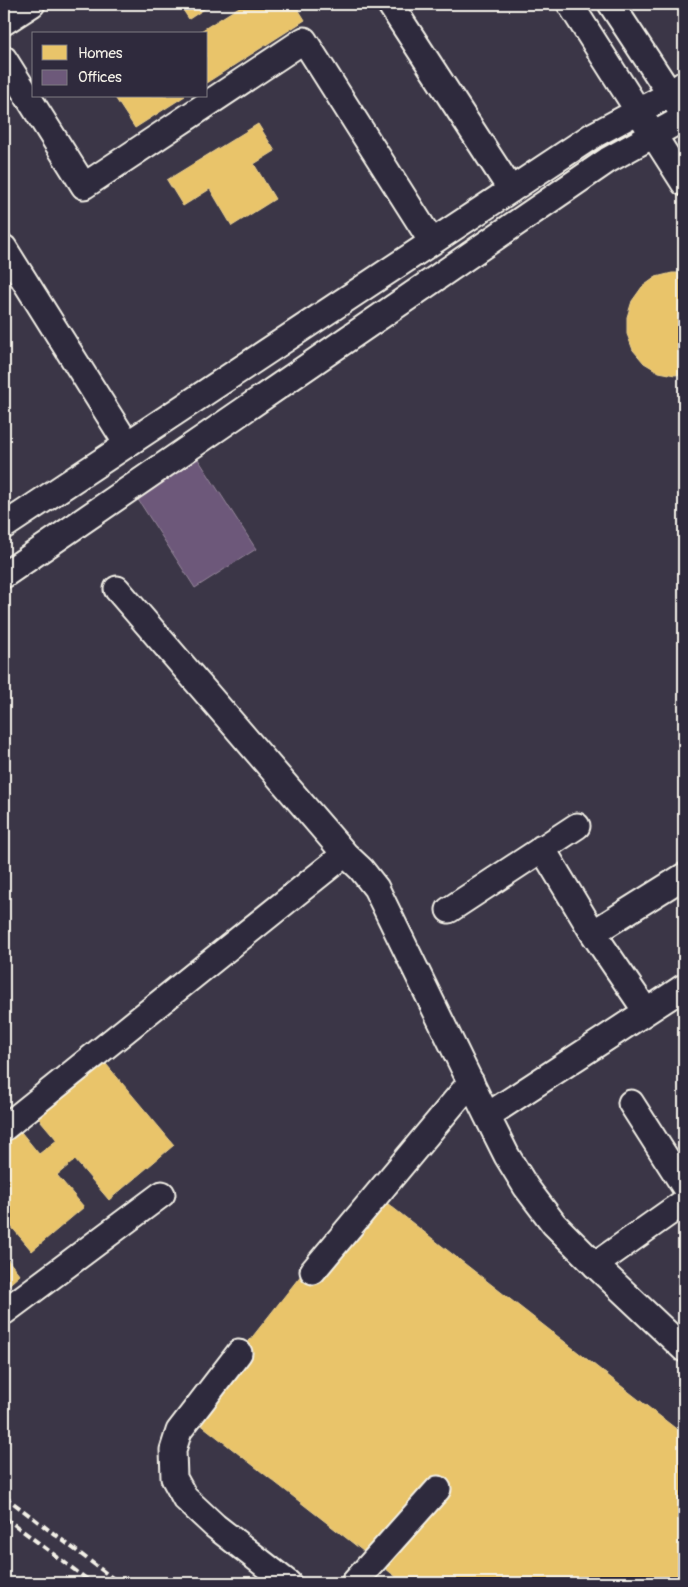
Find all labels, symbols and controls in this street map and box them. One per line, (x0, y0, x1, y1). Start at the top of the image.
legend (32, 32, 208, 98)
text: Homes (78, 44, 123, 63)
text: Offices (78, 68, 122, 87)

